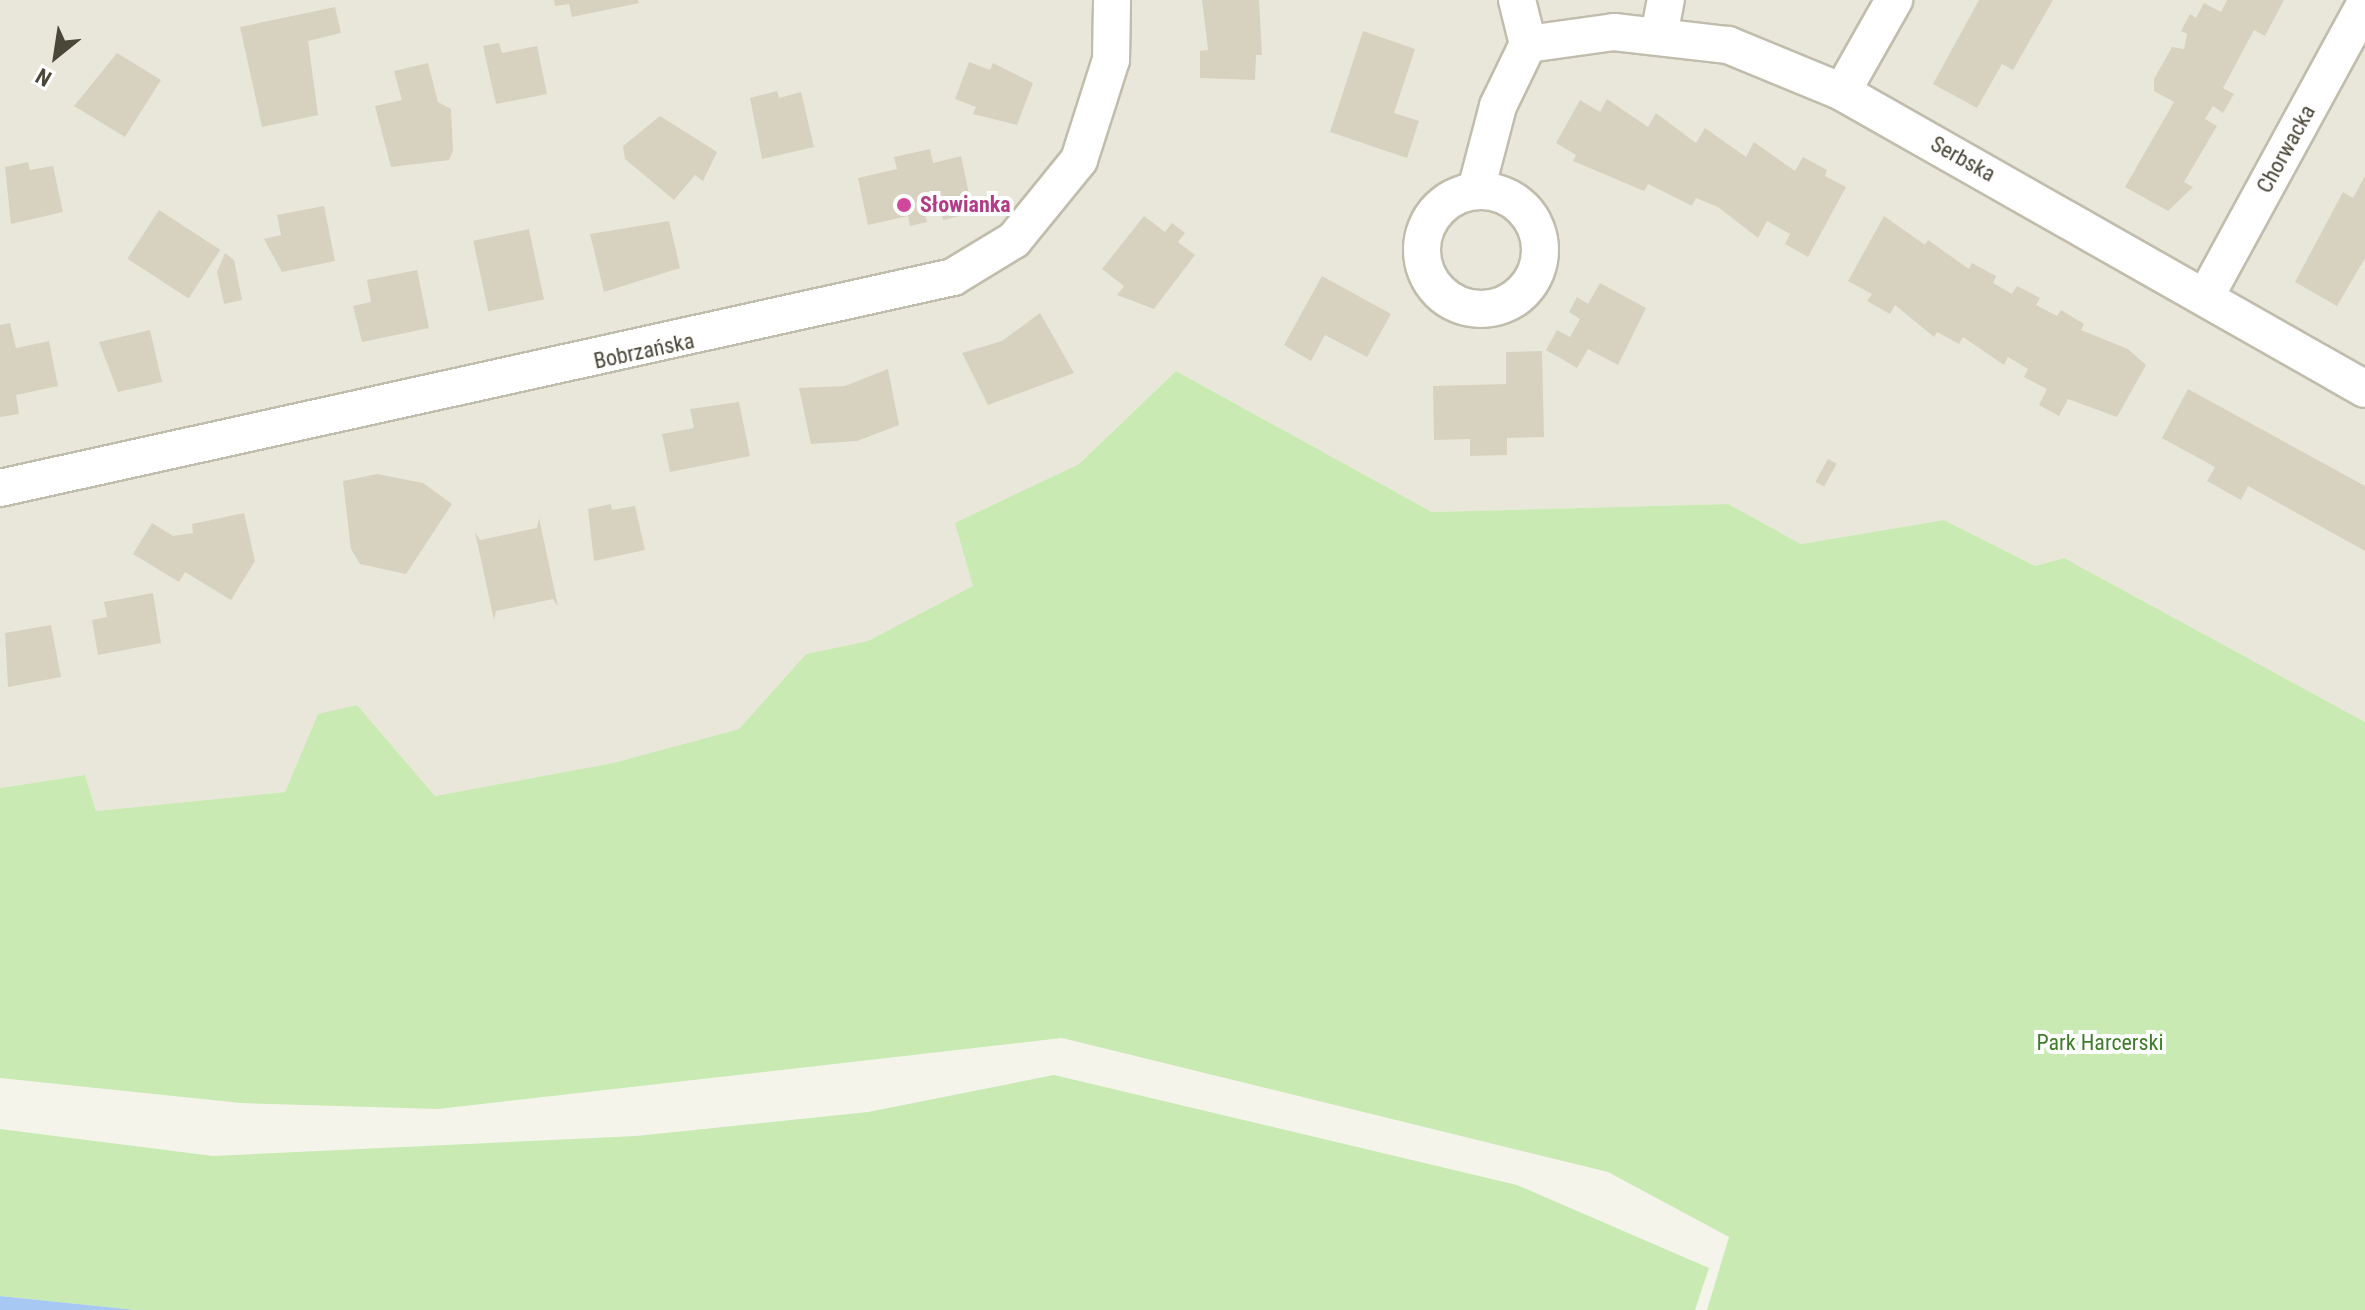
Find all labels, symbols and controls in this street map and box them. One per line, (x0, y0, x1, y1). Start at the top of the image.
north arrow (16, 16, 96, 96)
text: N (32, 63, 56, 91)
street label: Chorwacka (2251, 100, 2321, 198)
street label: Serbska (1926, 131, 2000, 187)
place label: Słowianka (920, 192, 1011, 218)
marker: Słowianka (895, 196, 913, 214)
street label: Bobrzańska (591, 327, 697, 375)
park label: Park Harcerski (2036, 1030, 2164, 1056)

